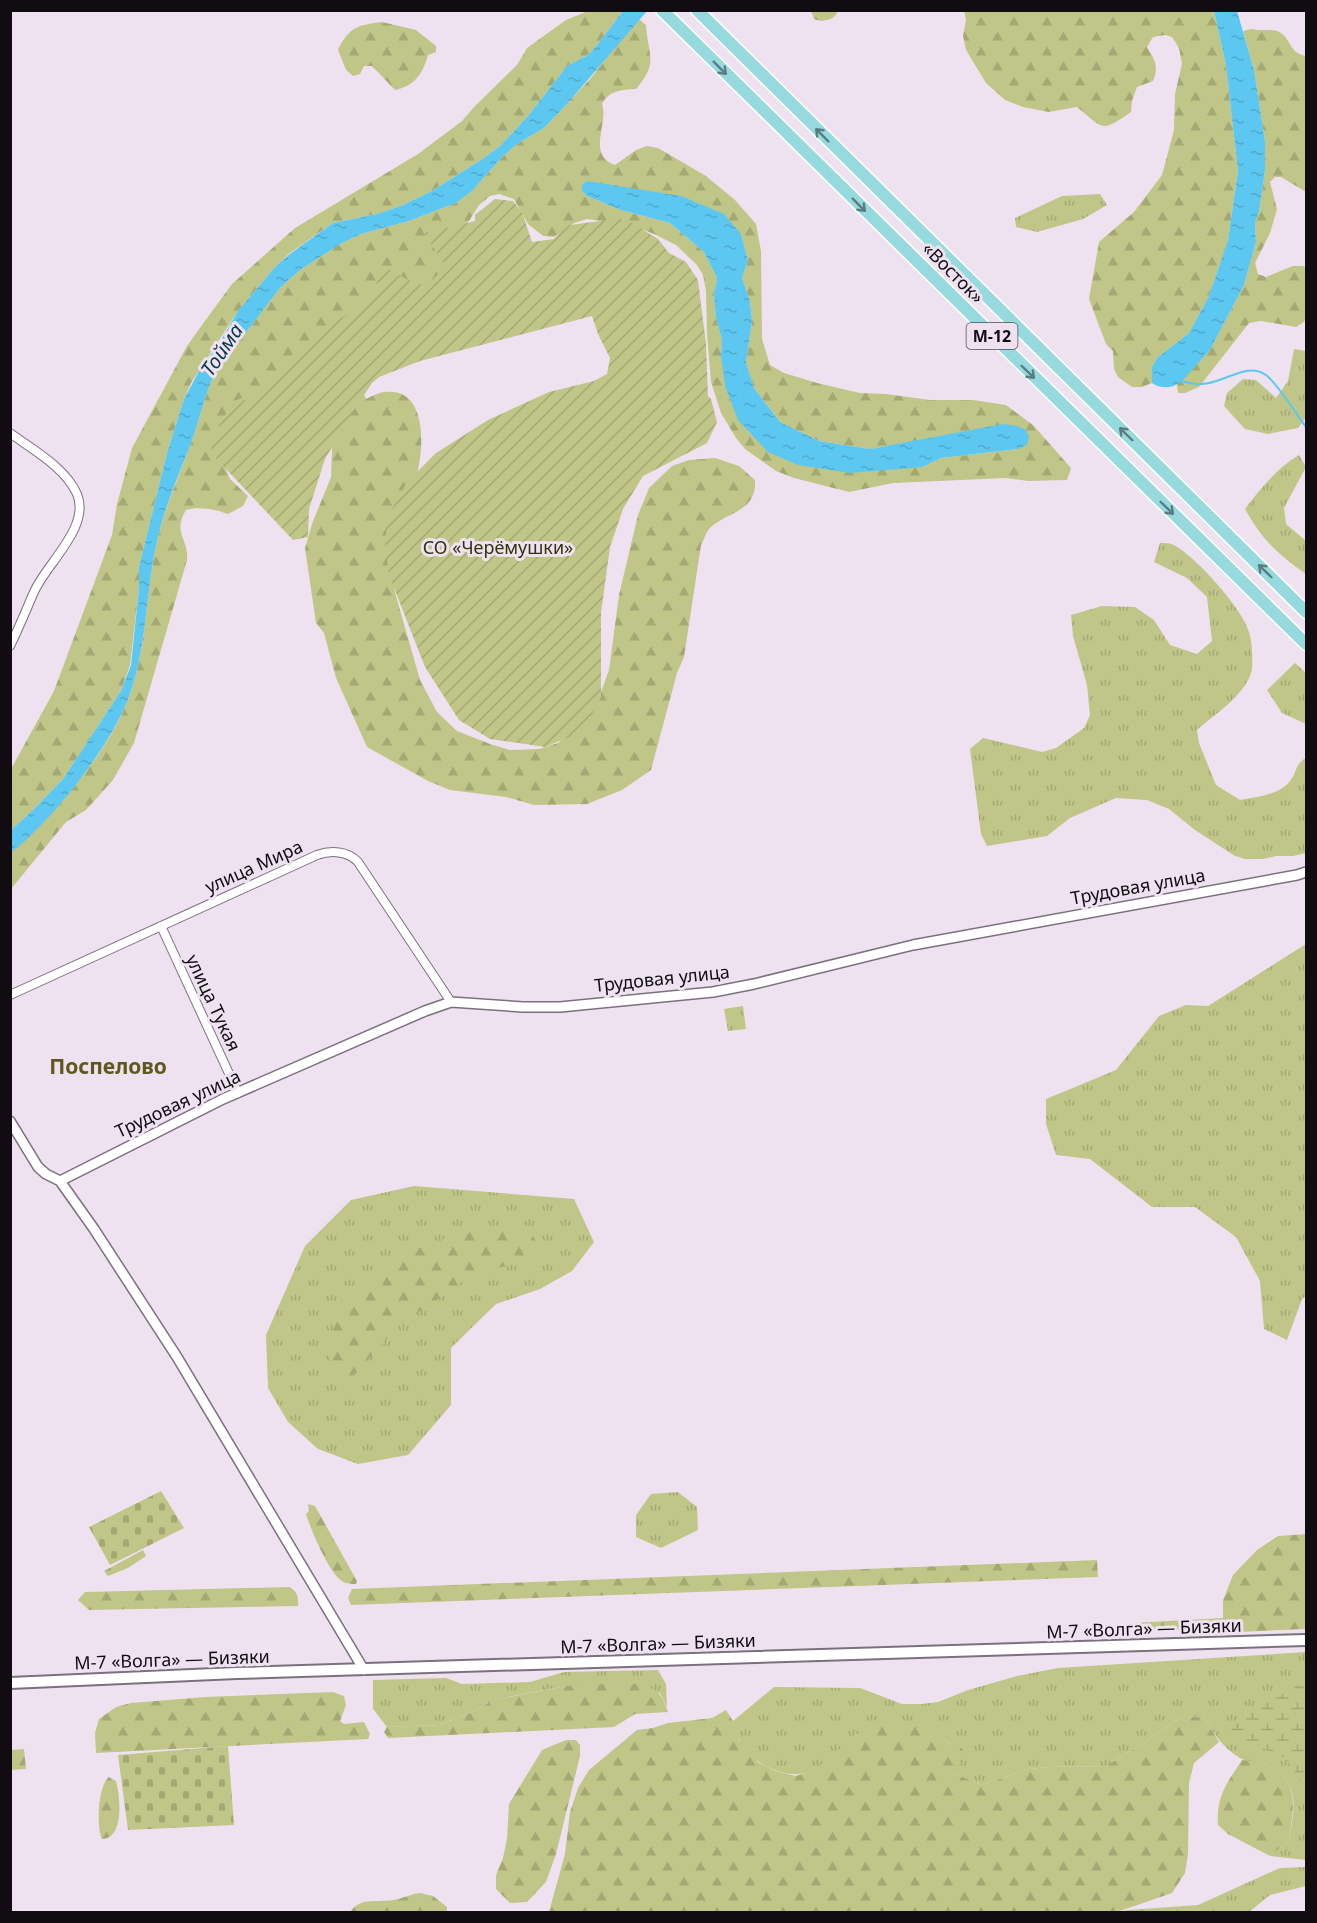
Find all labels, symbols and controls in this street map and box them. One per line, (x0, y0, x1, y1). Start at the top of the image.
one-way arrow (713, 61, 728, 76)
one-way arrow (815, 128, 830, 142)
one-way arrow (852, 198, 867, 213)
street label: «Восток» (918, 236, 990, 308)
water label: Тойма (194, 318, 249, 381)
road number: М-12 (966, 323, 1018, 349)
one-way arrow (1020, 364, 1035, 378)
one-way arrow (1118, 427, 1133, 441)
one-way arrow (1160, 501, 1175, 515)
park label: СО «Черёмушки» (423, 535, 573, 559)
one-way arrow (1257, 563, 1272, 578)
street label: улица Мира (201, 834, 306, 898)
street label: Трудовая улица (1069, 862, 1207, 910)
street label: улица Тукая (181, 950, 247, 1055)
street label: Трудовая улица (593, 959, 731, 997)
district label: Поспелово (49, 1052, 167, 1080)
street label: Трудовая улица (111, 1063, 244, 1143)
street label: М-7 «Волга» — Бизяки (1046, 1613, 1242, 1643)
street label: М-7 «Волга» — Бизяки (560, 1628, 756, 1658)
street label: М-7 «Волга» — Бизяки (74, 1644, 270, 1674)

